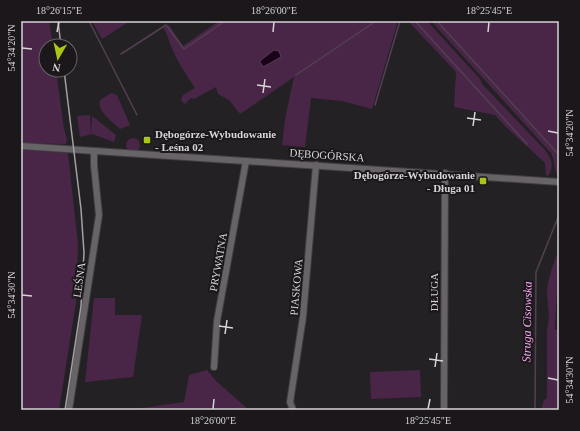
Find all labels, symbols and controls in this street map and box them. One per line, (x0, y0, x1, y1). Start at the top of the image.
text: 18°26'15"E (36, 5, 82, 16)
text: 18°26'00"E (251, 5, 297, 16)
text: 18°25'45"E (466, 5, 512, 16)
text: 54°34'20"N (6, 24, 17, 72)
north arrow (38, 38, 78, 78)
text: N (52, 61, 61, 74)
text: 54°34'20"N (564, 109, 575, 157)
place label: Dębogórze-Wybudowanie - Leśna 02 (155, 128, 276, 153)
marker: Dębogórze-Wybudowanie - Leśna 02 (142, 135, 152, 145)
street label: DĘBOGÓRSKA (289, 146, 365, 164)
place label: Dębogórze-Wybudowanie - Długa 01 (354, 169, 475, 194)
marker: Dębogórze-Wybudowanie - Długa 01 (478, 176, 488, 186)
street label: PRYWATNA (207, 232, 229, 292)
street label: PIASKOWA (288, 258, 304, 316)
street label: LEŚNA (71, 262, 87, 298)
text: 54°34'30"N (6, 271, 17, 319)
street label: DŁUGA (428, 273, 440, 311)
water label: Struga Cisowska (519, 281, 535, 363)
text: 54°34'30"N (564, 356, 575, 404)
text: 18°26'00"E (190, 415, 236, 426)
text: 18°25'45"E (405, 415, 451, 426)

